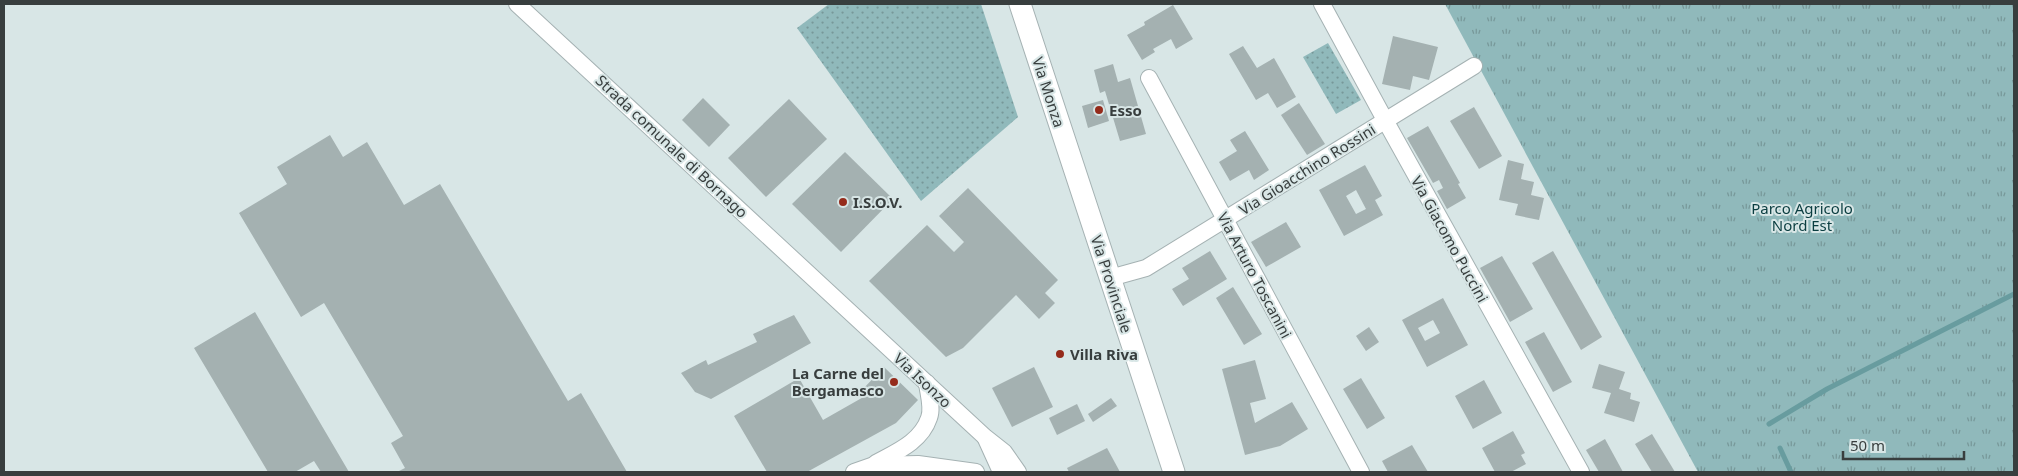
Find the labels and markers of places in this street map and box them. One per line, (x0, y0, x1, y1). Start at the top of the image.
place label: Esso (1109, 100, 1142, 120)
marker: Esso (1093, 104, 1105, 116)
place label: I.S.O.V. (853, 192, 903, 212)
marker: I.S.O.V. (837, 196, 849, 208)
place label: Villa Riva (1070, 344, 1138, 364)
marker: Villa Riva (1054, 348, 1066, 360)
place label: La Carne del Bergamasco (792, 363, 884, 400)
marker: La Carne del Bergamasco (888, 376, 900, 388)

